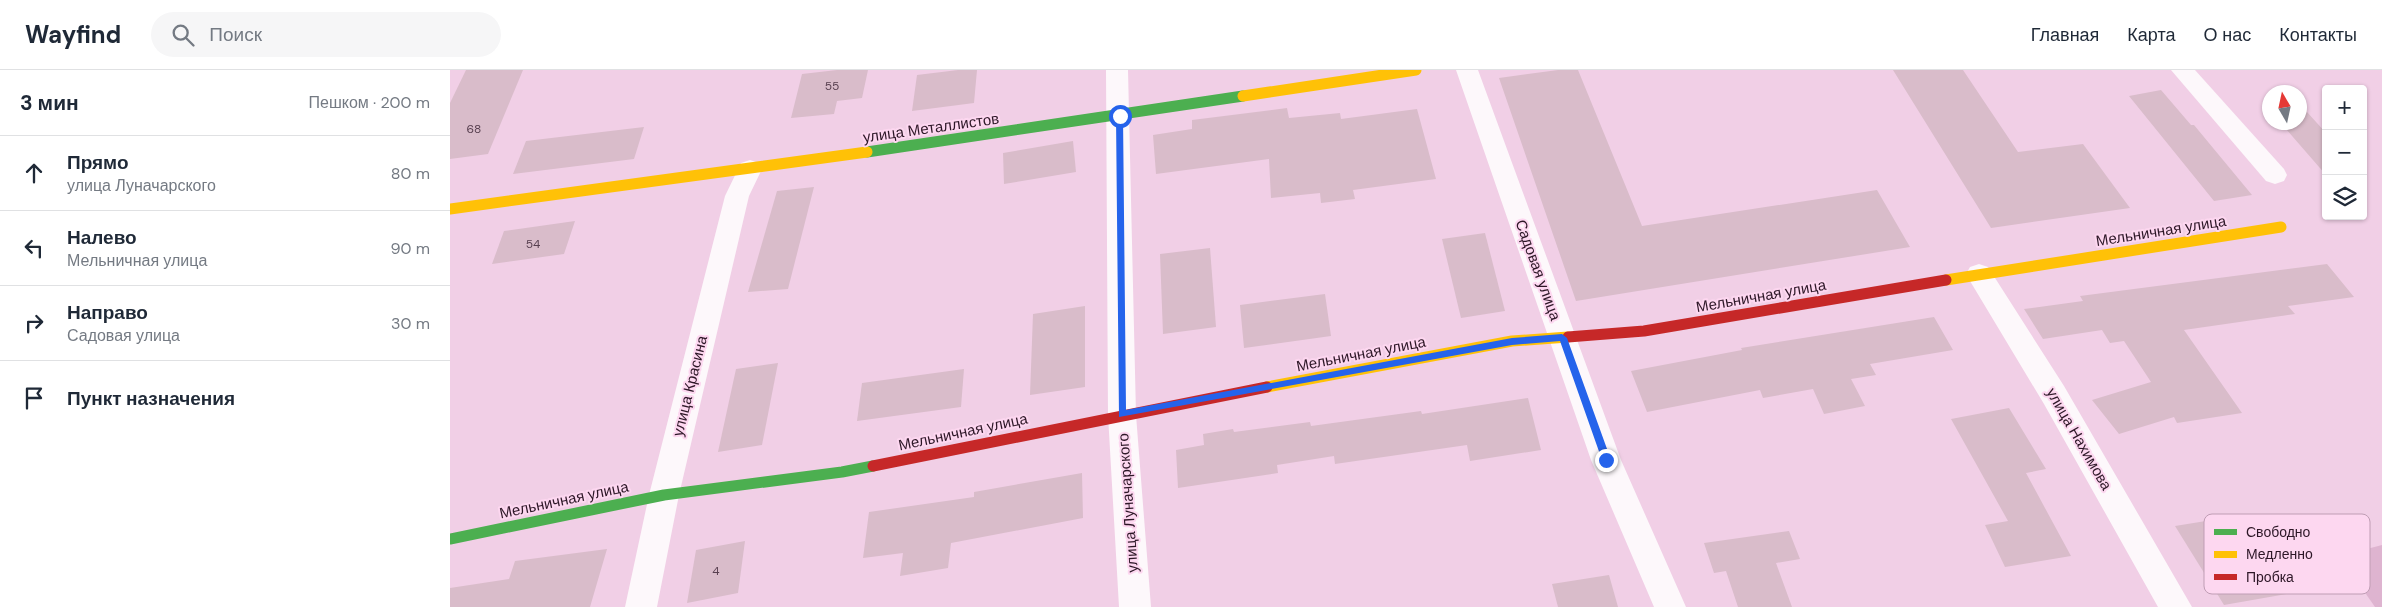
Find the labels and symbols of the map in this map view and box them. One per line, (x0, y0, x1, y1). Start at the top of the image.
house number: 55 (825, 78, 839, 94)
north arrow (2262, 85, 2307, 130)
route start (1109, 105, 1132, 128)
street label: улица Металлистов (862, 109, 1000, 147)
house number: 68 (467, 121, 481, 137)
street label: Мельничная улица (2094, 211, 2228, 251)
street label: Садовая улица (1510, 217, 1566, 324)
house number: 54 (526, 236, 540, 252)
street label: Мельничная улица (1694, 275, 1828, 317)
street label: Мельничная улица (1295, 332, 1428, 376)
street label: улица Красина (668, 333, 712, 438)
street label: улица Нахимова (2042, 384, 2117, 494)
street label: Мельничная улица (897, 408, 1030, 455)
street label: улица Луначарского (1113, 433, 1143, 573)
route end (1595, 449, 1618, 472)
street label: Мельничная улица (498, 476, 631, 523)
legend (2204, 514, 2370, 594)
text: Свободно (2246, 523, 2311, 541)
text: Медленно (2246, 545, 2313, 563)
house number: 4 (712, 563, 720, 579)
text: Пробка (2246, 568, 2294, 586)

